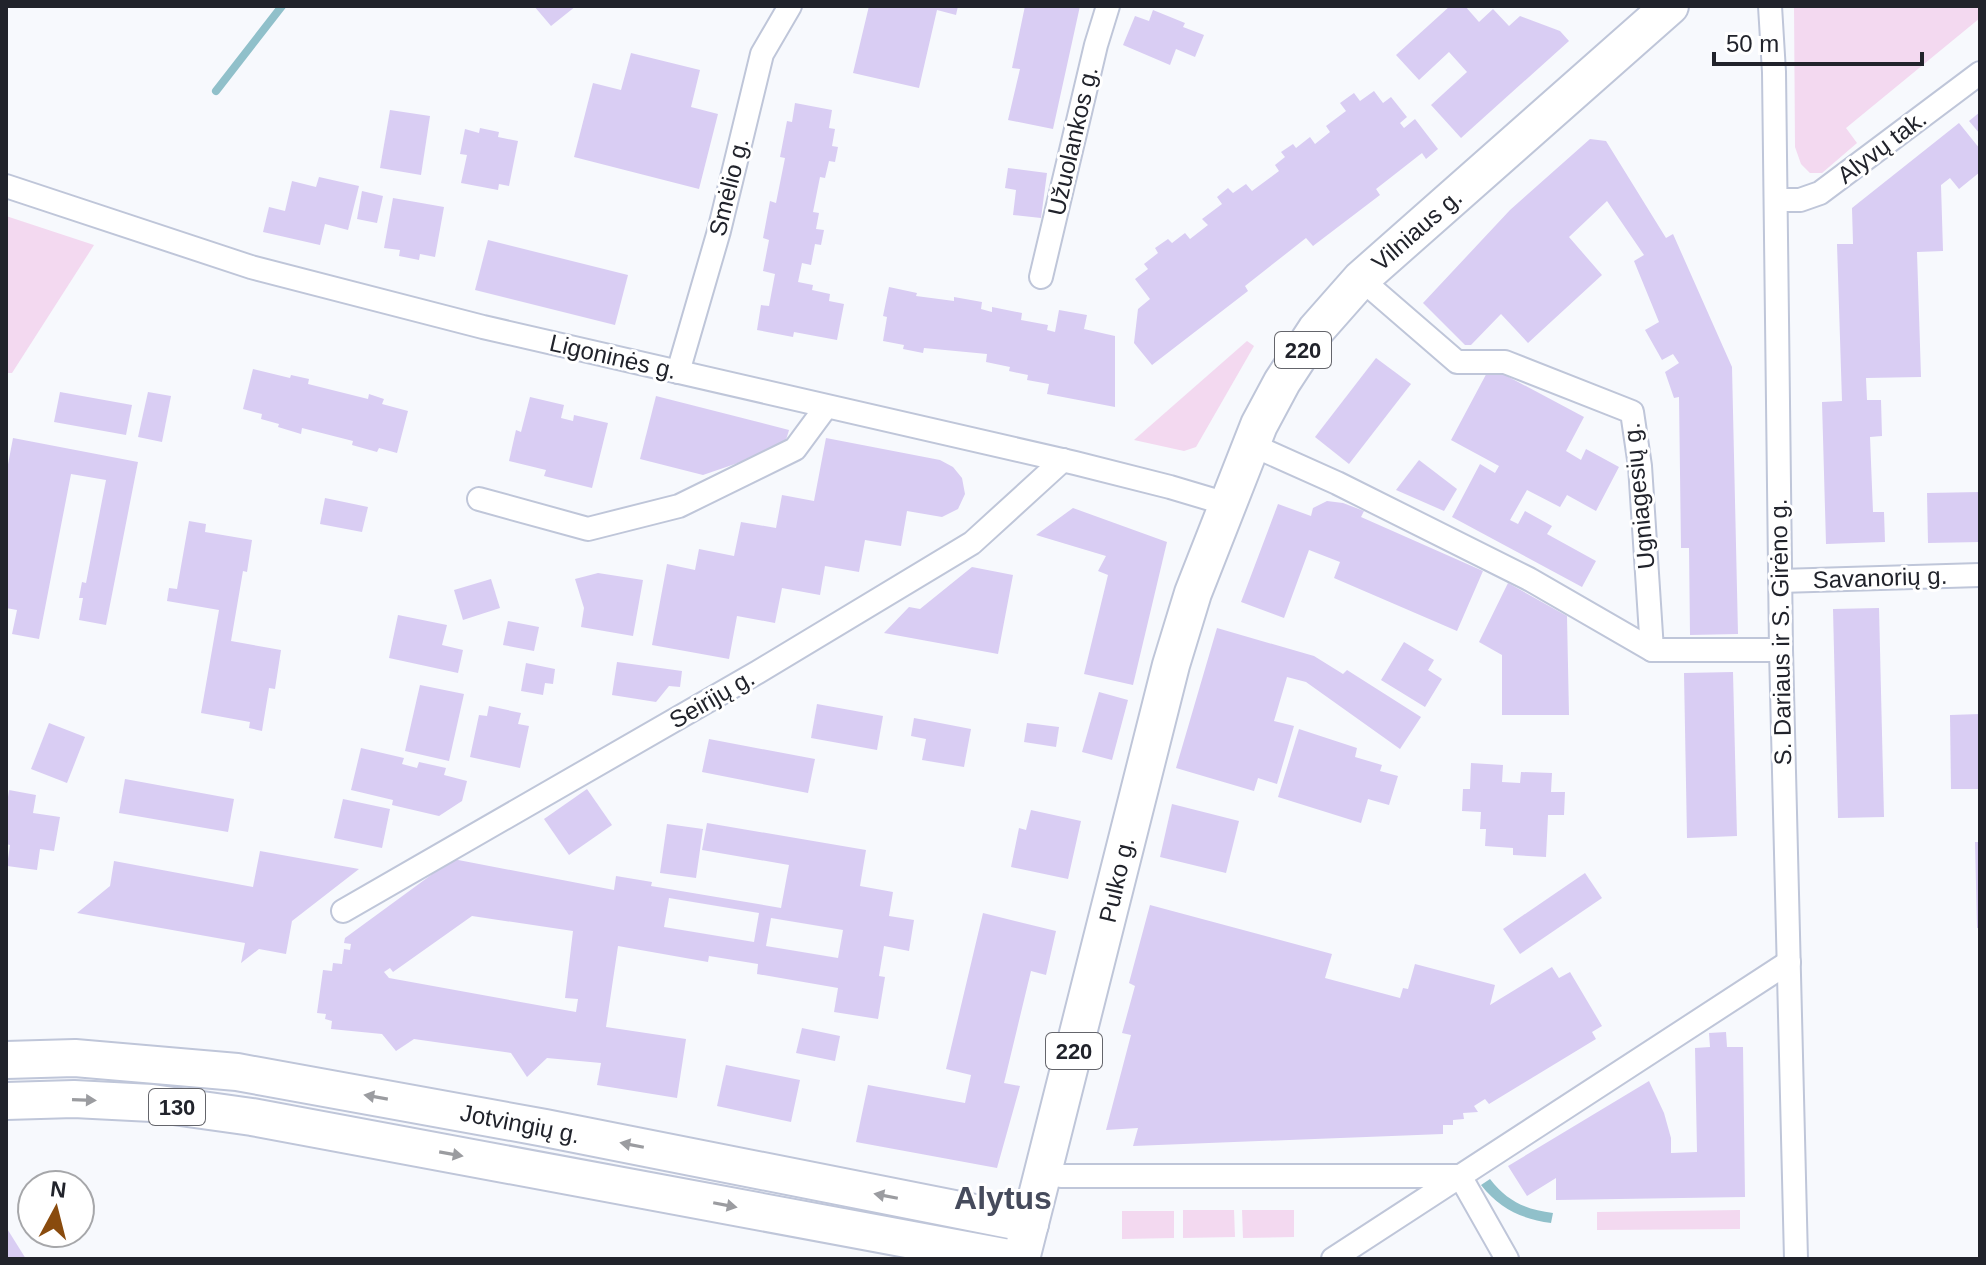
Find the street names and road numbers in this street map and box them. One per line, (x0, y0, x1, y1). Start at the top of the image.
street label: Užuolankos g. (1042, 64, 1103, 218)
street label: Alyvų tak. (1832, 105, 1931, 189)
street label: Smėlio g. (703, 135, 754, 239)
street label: Vilniaus g. (1366, 183, 1467, 276)
street label: Ligoninės g. (547, 329, 679, 384)
road number: 220 (1275, 332, 1331, 368)
street label: Ugniagesių g. (1617, 422, 1660, 570)
street label: S. Dariaus ir S. Girėno g. (1765, 498, 1796, 766)
street label: Savanorių g. (1812, 562, 1948, 593)
street label: Seirijų g. (665, 664, 759, 734)
street label: Pulko g. (1094, 835, 1139, 925)
road number: 220 (1046, 1033, 1102, 1069)
road number: 130 (149, 1089, 205, 1125)
street label: Jotvingių g. (458, 1099, 582, 1148)

